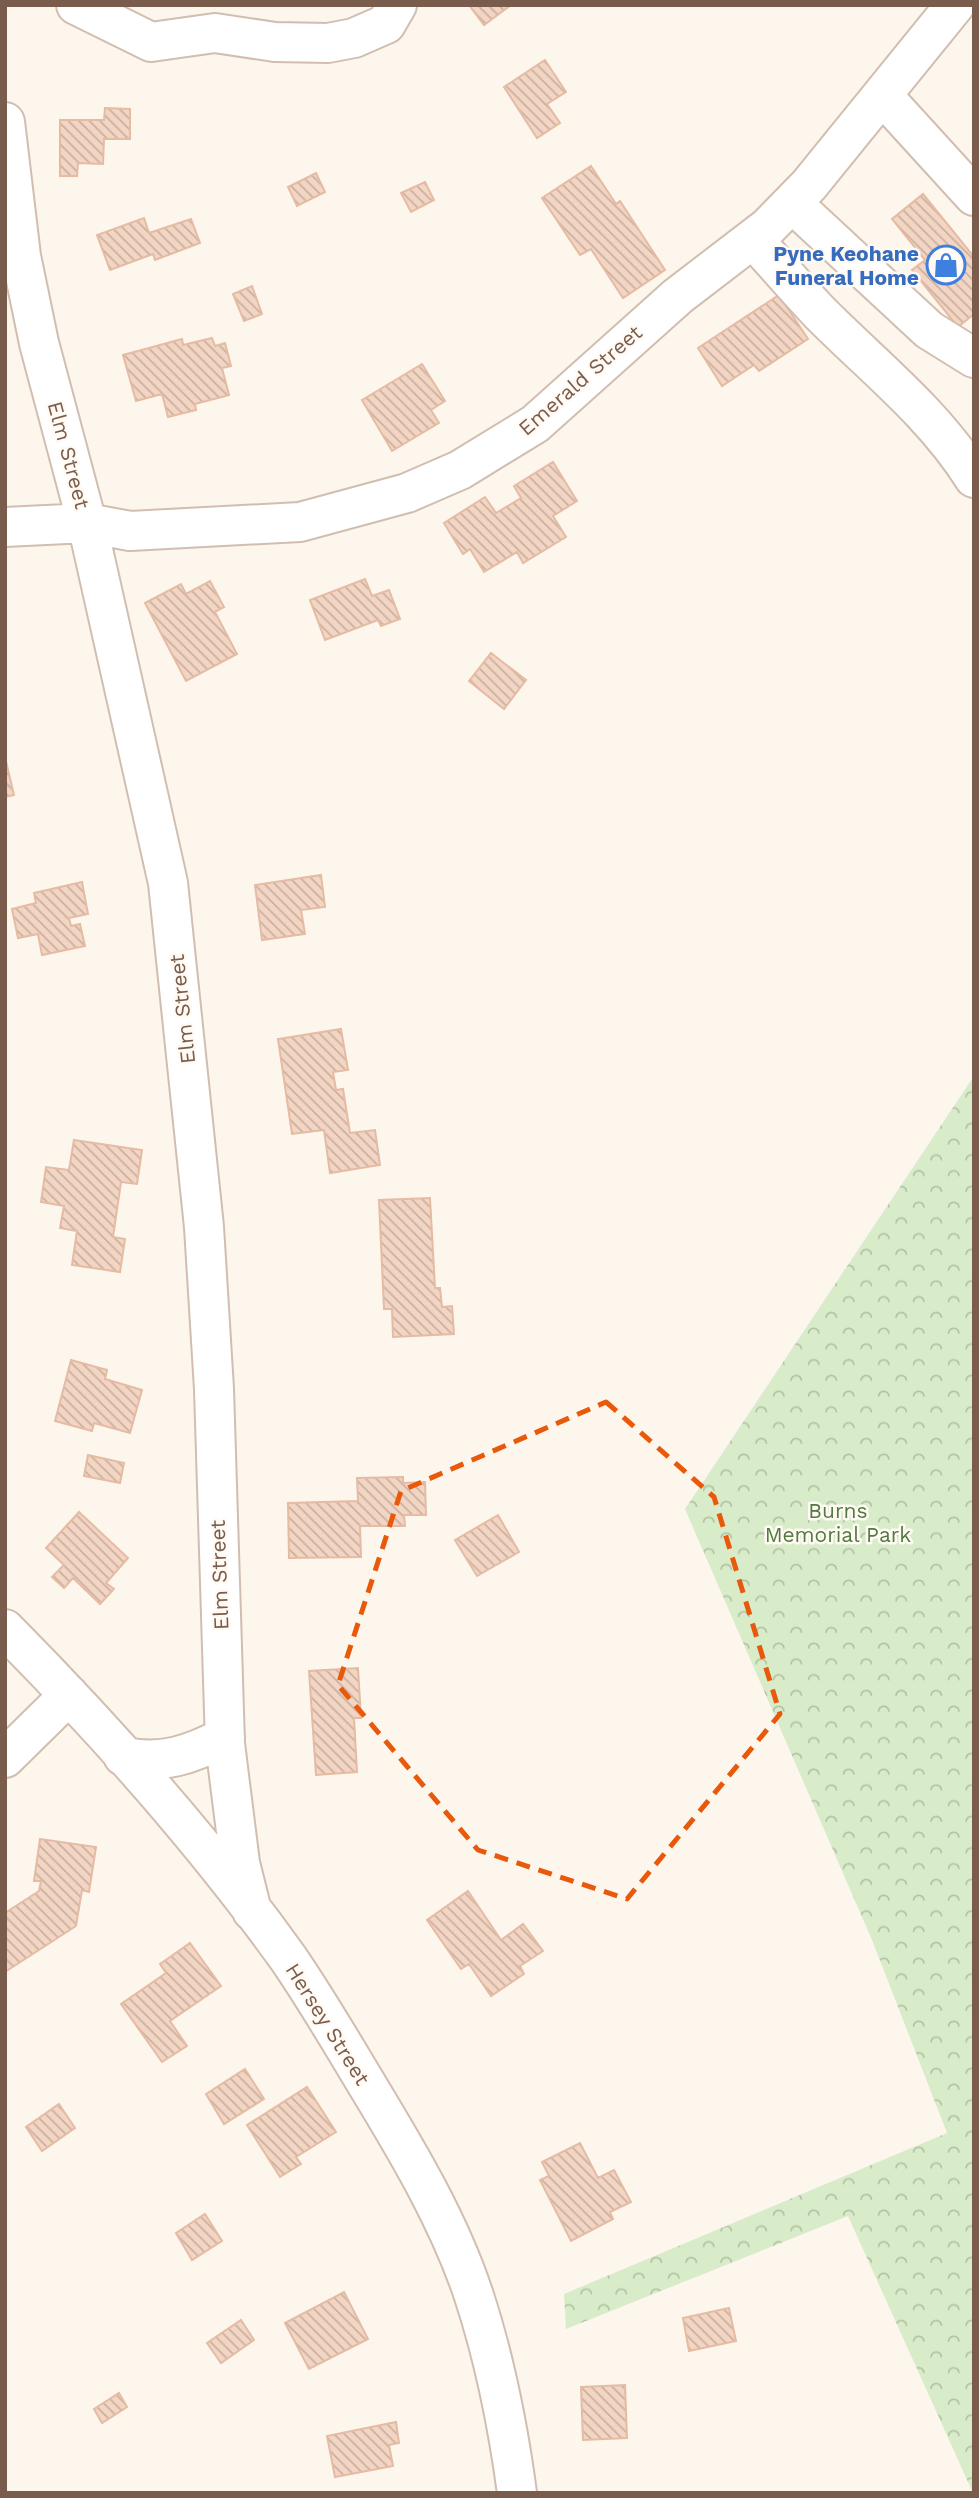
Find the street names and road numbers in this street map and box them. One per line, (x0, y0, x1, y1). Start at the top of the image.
street label: Emerald Street (513, 319, 647, 440)
street label: Elm Street (43, 399, 95, 512)
street label: Elm Street (164, 953, 200, 1065)
street label: Elm Street (205, 1519, 233, 1631)
street label: Hersey Street (281, 1958, 375, 2090)

